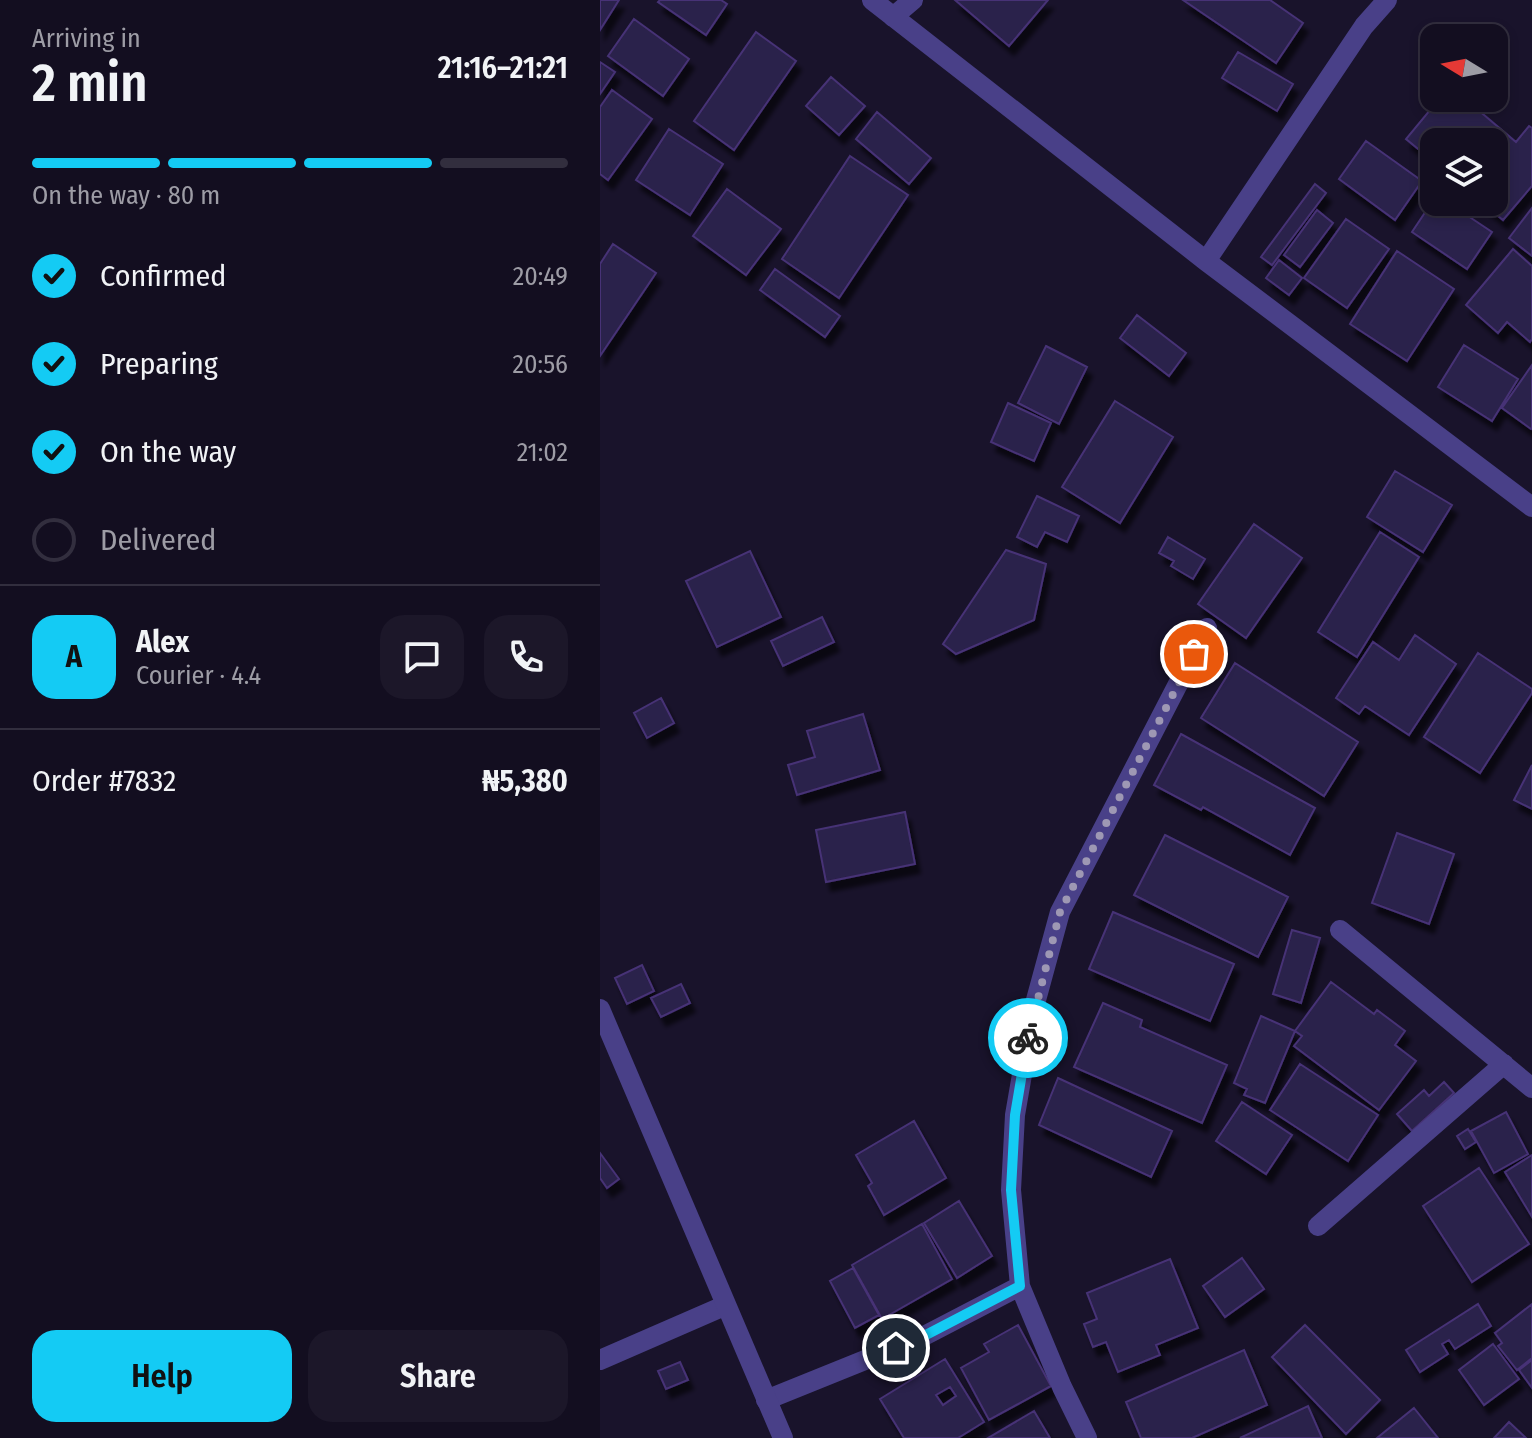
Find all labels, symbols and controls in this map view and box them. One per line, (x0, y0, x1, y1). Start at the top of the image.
text: Arriving in (32, 23, 141, 54)
north arrow (1420, 24, 1508, 112)
map controls (1420, 24, 1508, 216)
text: 21:16–21:21 (438, 50, 568, 86)
text: 2 min (32, 52, 148, 115)
button: layers (1420, 128, 1508, 216)
text: On the way · 80 m (32, 180, 220, 211)
icon: check (32, 254, 76, 298)
text: Confirmed (100, 258, 226, 294)
text: 20:49 (513, 261, 568, 292)
icon: check (32, 342, 76, 386)
text: Preparing (100, 346, 218, 382)
text: 20:56 (513, 349, 568, 380)
icon: check (32, 430, 76, 474)
text: On the way (100, 434, 236, 470)
text: 21:02 (517, 437, 568, 468)
text: Delivered (100, 522, 216, 558)
button: chat (380, 615, 464, 699)
button: phone (484, 615, 568, 699)
pin (1160, 620, 1228, 688)
text: Alex (136, 624, 189, 660)
icon: bag (1172, 632, 1216, 676)
text: A (66, 639, 82, 675)
text: Courier · 4.4 (136, 660, 261, 691)
text: Order #7832 (32, 763, 176, 799)
text: ₦5,380 (482, 763, 568, 799)
courier (988, 998, 1068, 1078)
icon: bike (1006, 1016, 1050, 1060)
pin (862, 1314, 930, 1382)
icon: home (874, 1326, 918, 1370)
button: Help (32, 1330, 292, 1422)
button: Share (308, 1330, 568, 1422)

